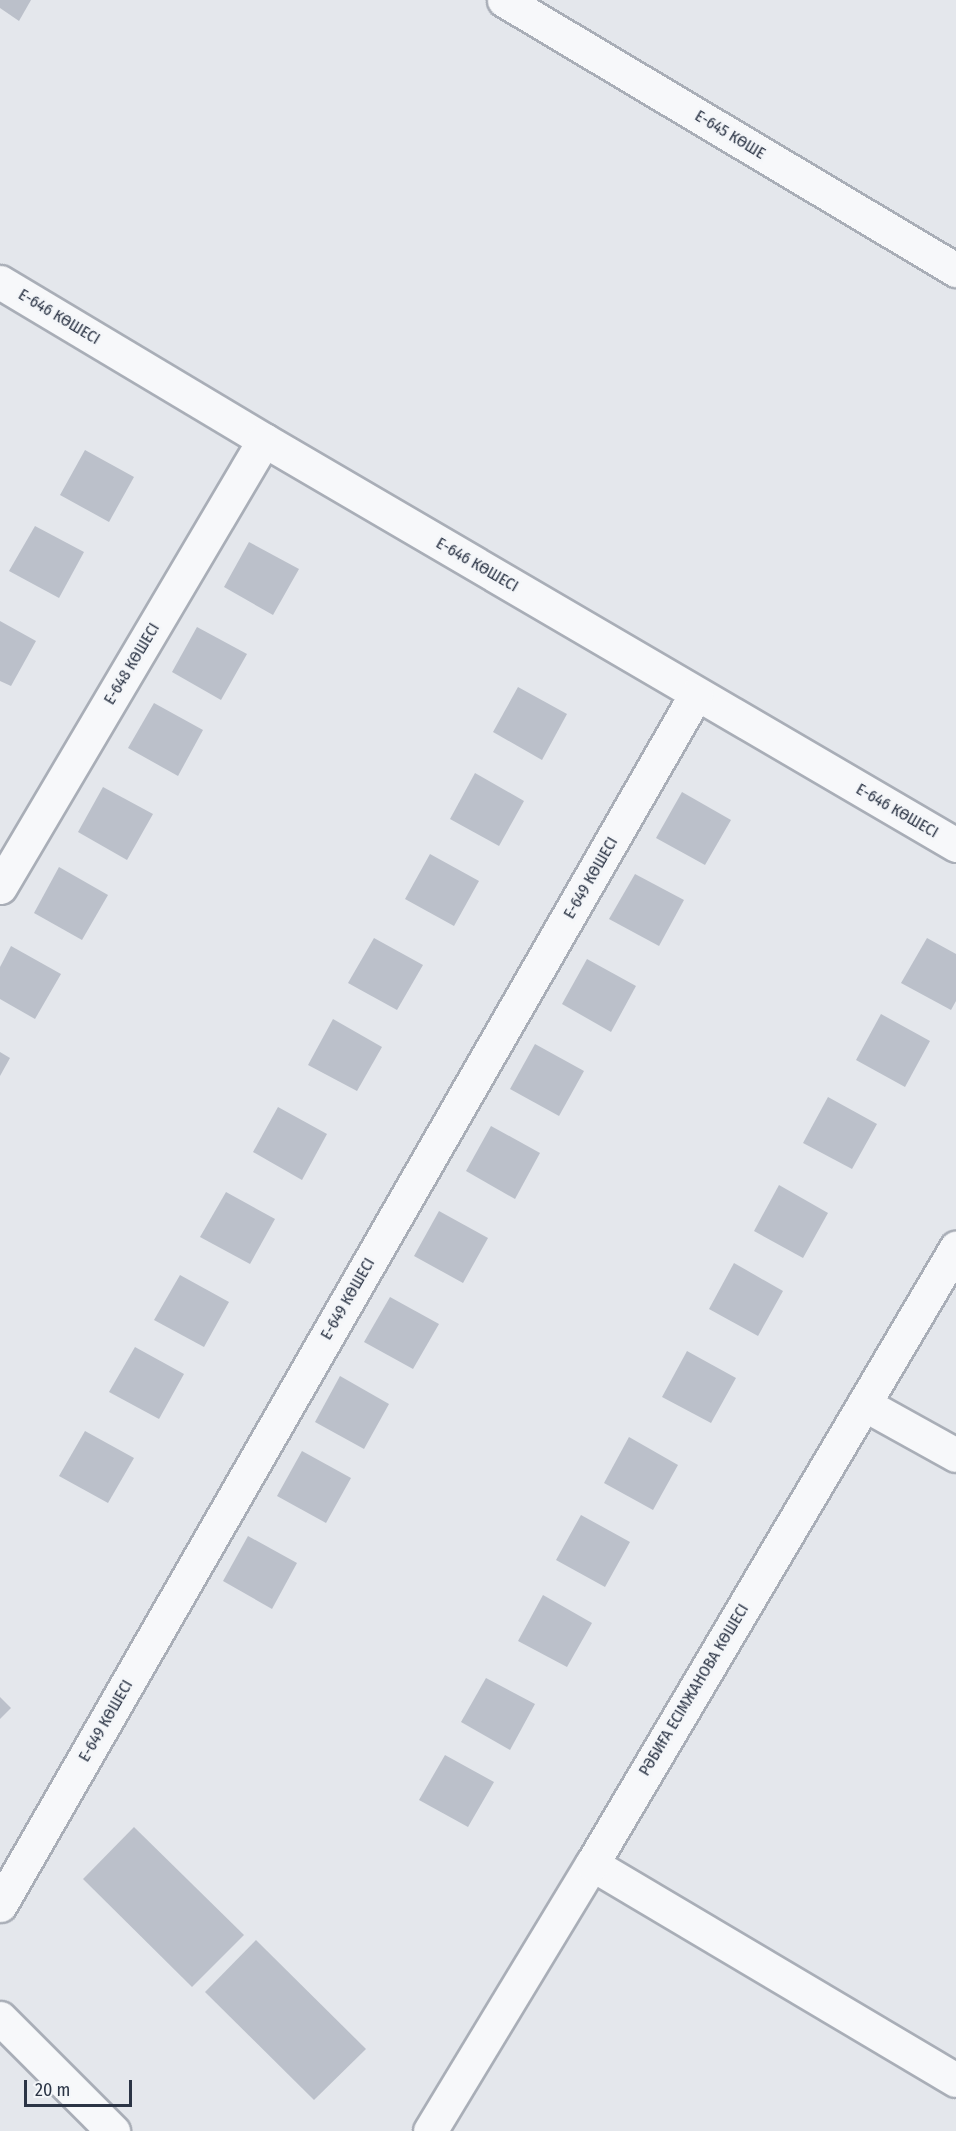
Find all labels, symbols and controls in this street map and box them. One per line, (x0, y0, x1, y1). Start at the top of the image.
street label: Е-645 КӨШЕ (691, 106, 769, 164)
street label: Е-646 КӨШЕСІ (15, 285, 103, 349)
street label: Е-646 КӨШЕСІ (433, 534, 521, 596)
street label: Е-648 КӨШЕСІ (100, 620, 164, 708)
street label: Е-646 КӨШЕСІ (853, 780, 941, 842)
street label: Е-649 КӨШЕСІ (560, 834, 622, 922)
street label: Е-649 КӨШЕСІ (317, 1255, 379, 1343)
street label: РӘБИҒА ЕСІМЖАНОВА КӨШЕСІ (635, 1601, 753, 1779)
street label: Е-649 КӨШЕСІ (75, 1677, 137, 1765)
scale bar (27, 2068, 135, 2106)
text: 20 m (35, 2079, 70, 2101)

